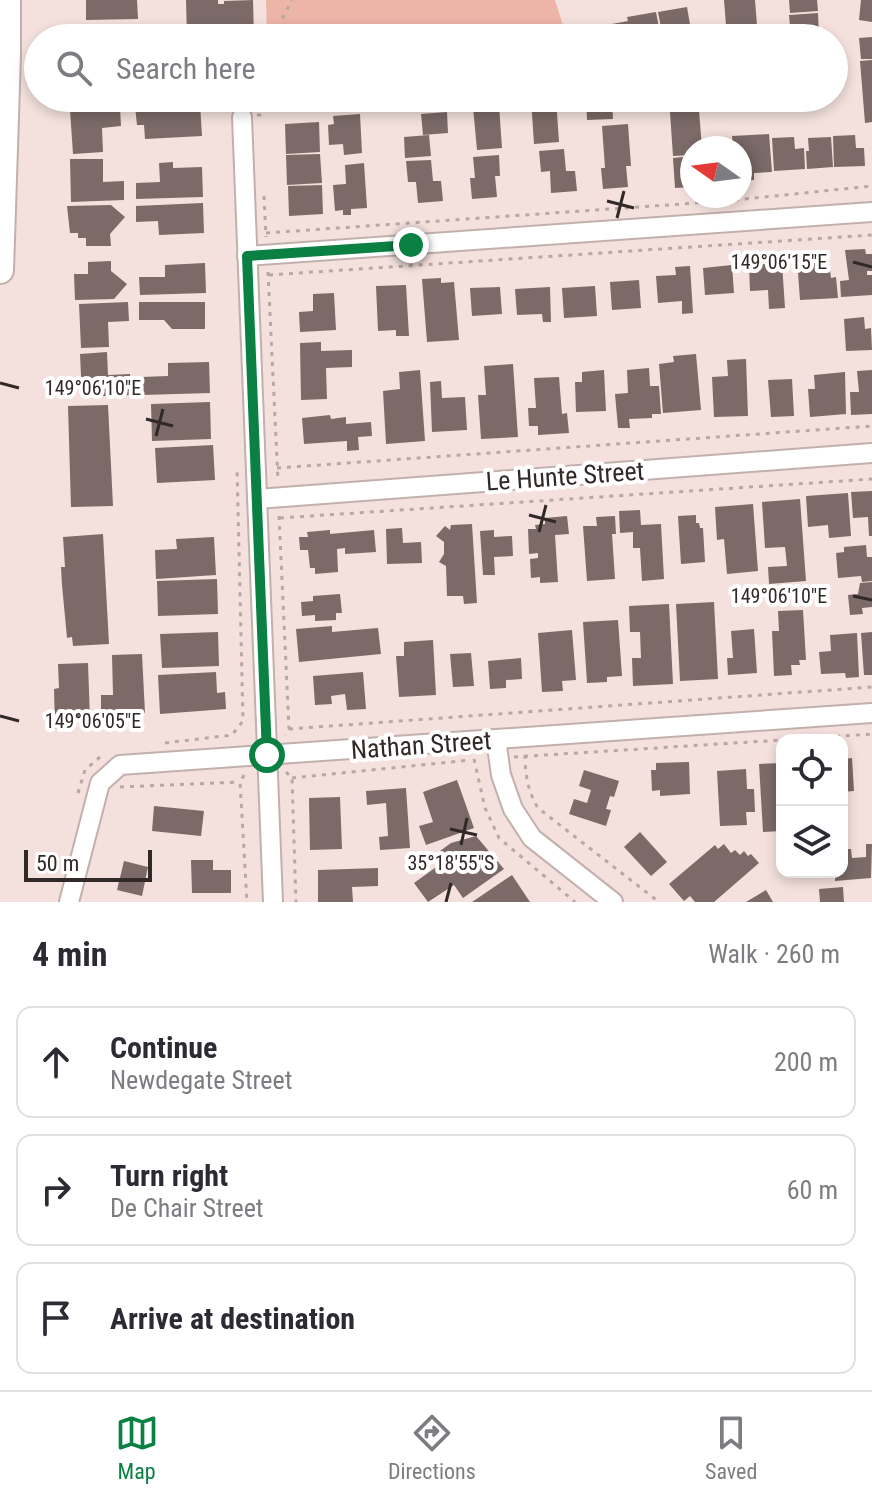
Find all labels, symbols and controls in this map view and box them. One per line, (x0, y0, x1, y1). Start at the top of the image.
search box (24, 24, 848, 112)
icon: search (52, 46, 96, 90)
text: Search here (116, 51, 256, 86)
north arrow (680, 136, 752, 208)
route end (393, 227, 429, 263)
text: 149°06'15"E (731, 250, 827, 274)
text: 149°06'10"E (45, 376, 141, 400)
street label: Le Hunte Street (485, 456, 645, 496)
text: 149°06'10"E (731, 584, 827, 608)
text: 149°06'05"E (45, 709, 141, 733)
street label: Nathan Street (350, 725, 492, 765)
map controls (776, 734, 848, 878)
button: locate (776, 734, 848, 806)
route start (249, 737, 285, 773)
button: layers (776, 806, 848, 878)
scale bar (24, 846, 152, 882)
text: 50 m (36, 851, 79, 876)
text: 35°18'55"S (408, 851, 494, 875)
text: 4 min (32, 934, 108, 974)
text: Walk · 260 m (708, 939, 840, 969)
text: Continue (110, 1030, 217, 1065)
icon: ahead (34, 1040, 78, 1084)
text: 200 m (774, 1047, 838, 1077)
text: Newdegate Street (110, 1065, 292, 1095)
text: Turn right (110, 1158, 228, 1193)
icon: right (34, 1168, 78, 1212)
text: 60 m (787, 1175, 838, 1205)
text: De Chair Street (110, 1193, 264, 1223)
icon: arrive (34, 1296, 78, 1340)
text: Arrive at destination (110, 1301, 355, 1336)
tab: Map (115, 1411, 159, 1484)
tab: Directions (388, 1411, 476, 1484)
tab: Saved (705, 1411, 757, 1484)

